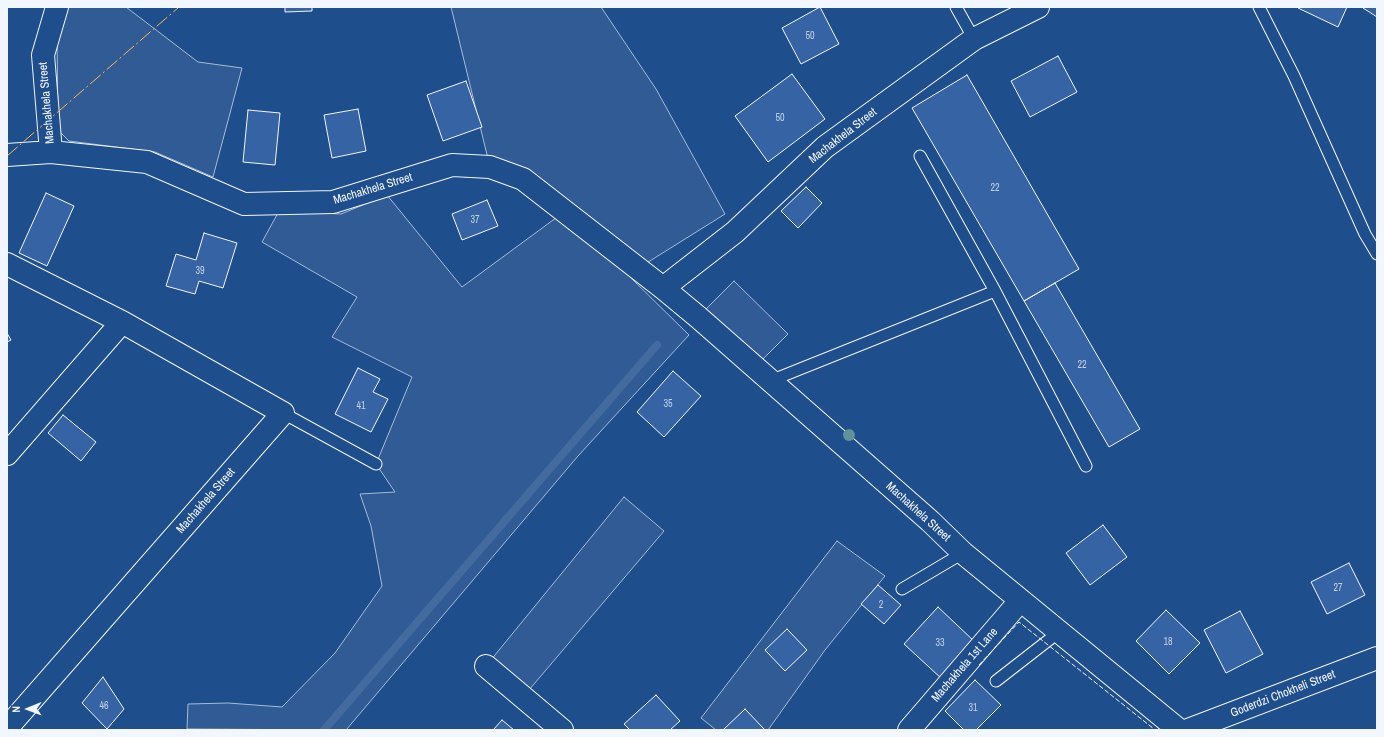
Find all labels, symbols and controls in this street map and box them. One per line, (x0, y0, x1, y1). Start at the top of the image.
house number: 50 (805, 30, 815, 42)
street label: Machakhela Street (36, 62, 58, 144)
street label: Machakhela Street (806, 105, 880, 167)
house number: 50 (775, 112, 785, 124)
street label: Machakhela Street (332, 170, 414, 208)
house number: 22 (990, 182, 1000, 194)
house number: 37 (470, 214, 480, 226)
house number: 39 (195, 265, 205, 277)
house number: 22 (1077, 359, 1087, 371)
house number: 35 (663, 398, 673, 410)
house number: 41 (356, 400, 366, 412)
street label: Machakhela Street (174, 465, 238, 537)
street label: Machakhela Street (883, 479, 953, 545)
house number: 27 (1333, 582, 1343, 594)
house number: 2 (879, 599, 883, 611)
street label: Machakhela 1st Lane (929, 625, 1001, 705)
house number: 18 (1163, 636, 1173, 648)
house number: 33 (935, 637, 945, 649)
street label: Goderdzi Chokheli Street (1229, 667, 1337, 721)
north arrow (8, 689, 48, 729)
house number: 46 (99, 700, 109, 712)
house number: 31 (968, 702, 978, 714)
text: N (9, 706, 23, 713)

